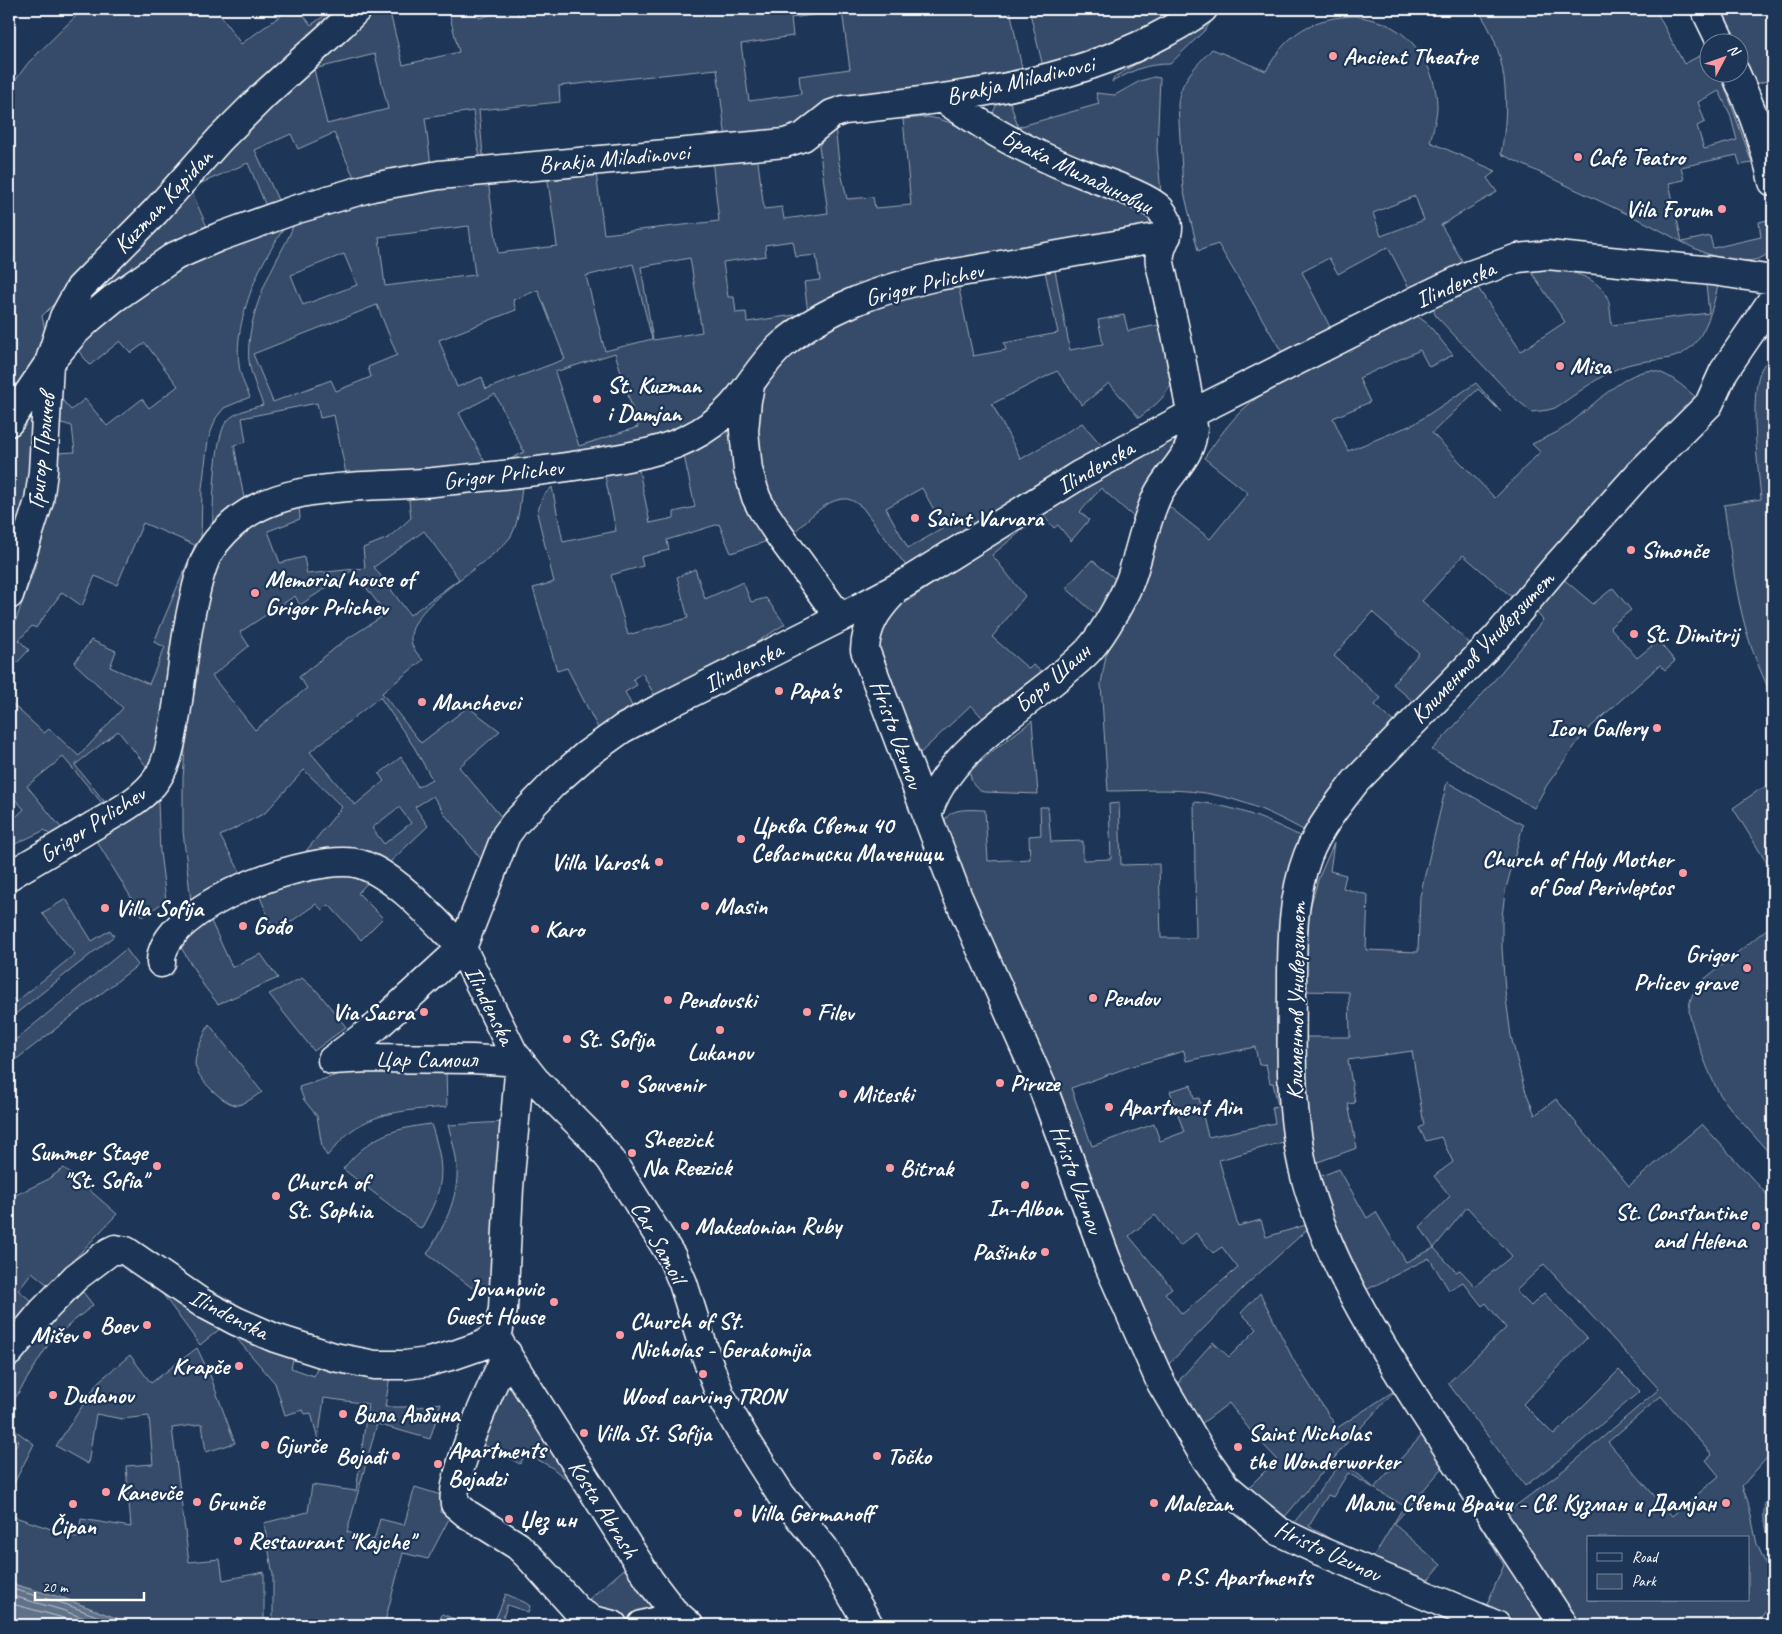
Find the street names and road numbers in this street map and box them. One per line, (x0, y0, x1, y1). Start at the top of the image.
street label: Brakja Miladinovci (943, 48, 1099, 112)
street label: Браќа Миладиновци (997, 122, 1160, 222)
street label: Brakja Miladinovci (538, 136, 693, 180)
street label: Kuzman Kapidan (107, 141, 220, 260)
street label: Ilindenska (1410, 252, 1502, 315)
street label: Grigor Prlichev (862, 254, 988, 313)
street label: Григор Прличев (20, 386, 63, 510)
street label: Ilindenska (1051, 432, 1141, 501)
street label: Grigor Prlichev (441, 452, 567, 496)
street label: Климентов Универзитет (1403, 563, 1562, 730)
street label: Ilindenska (699, 634, 789, 699)
street label: Боро Шаин (1008, 636, 1097, 719)
street label: Hristo Uzunov (864, 676, 931, 794)
street label: Grigor Prlichev (33, 777, 152, 869)
street label: Климентов Универзитет (1279, 900, 1313, 1100)
street label: Ilindenska (458, 961, 523, 1051)
street label: Цар Самоил (375, 1044, 479, 1074)
street label: Hristo Uzunov (1044, 1121, 1111, 1239)
street label: Car Samoil (624, 1196, 696, 1292)
street label: Ilindenska (185, 1282, 275, 1347)
street label: Kosta Abrash (562, 1454, 647, 1565)
street label: Hristo Uzunov (1270, 1514, 1387, 1589)

